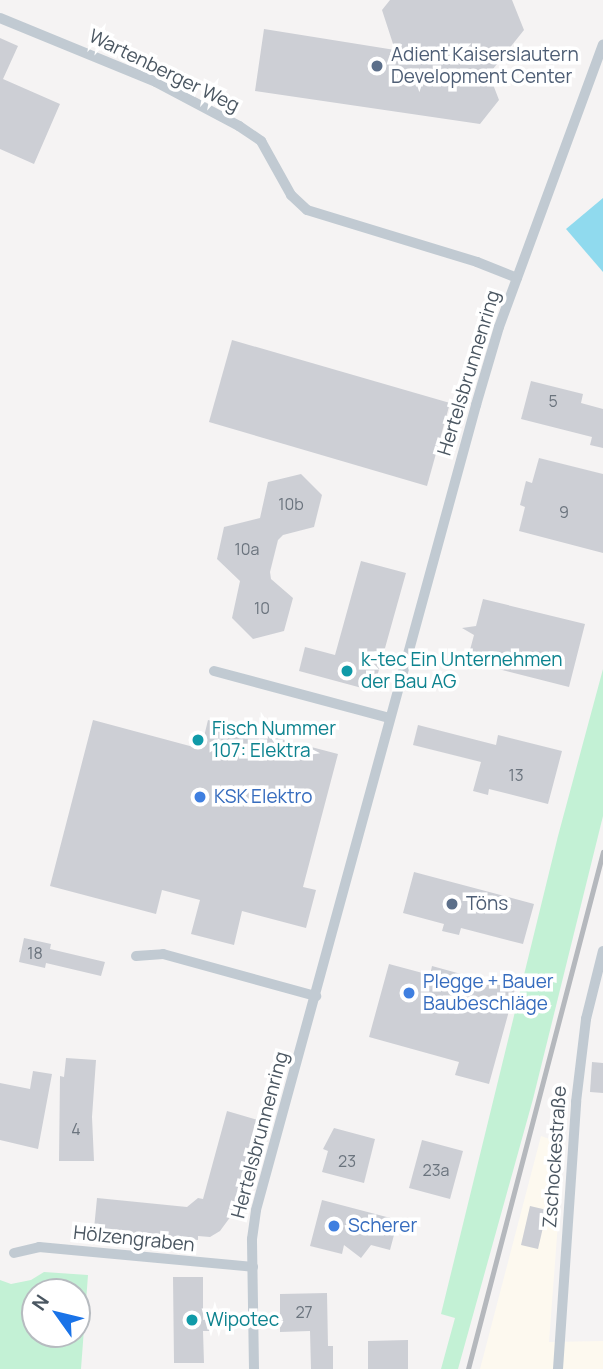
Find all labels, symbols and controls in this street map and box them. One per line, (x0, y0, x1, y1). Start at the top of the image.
street label: Wartenberger Weg (85, 25, 243, 117)
place label: Adient Kaiserslautern Development Center (391, 44, 579, 88)
marker: Adient Kaiserslautern Development Center (369, 58, 385, 74)
street label: Hertelsbrunnenring (433, 288, 505, 458)
house number: 5 (548, 391, 558, 411)
house number: 10b (278, 494, 304, 514)
house number: 9 (559, 502, 569, 522)
house number: 10a (235, 539, 259, 559)
house number: 10 (254, 598, 270, 618)
place label: k-tec Ein Unternehmen der Bau AG (361, 649, 562, 693)
marker: k-tec Ein Unternehmen der Bau AG (339, 663, 355, 679)
place label: Fisch Nummer 107: Elektra (212, 718, 336, 762)
marker: Fisch Nummer 107: Elektra (190, 732, 206, 748)
house number: 13 (508, 765, 524, 785)
place label: KSK Elektro (214, 786, 313, 808)
marker: KSK Elektro (192, 789, 208, 805)
place label: Töns (466, 893, 508, 915)
marker: Töns (444, 896, 460, 912)
house number: 18 (27, 943, 43, 963)
place label: Plegge + Bauer Baubeschläge (423, 971, 554, 1015)
marker: Plegge + Bauer Baubeschläge (401, 985, 417, 1001)
street label: Hertelsbrunnenring (227, 1049, 293, 1221)
street label: Zschockestraße (539, 1085, 571, 1229)
house number: 4 (71, 1119, 81, 1139)
house number: 23 (338, 1151, 356, 1171)
house number: 23a (423, 1160, 449, 1180)
place label: Scherer (348, 1215, 417, 1237)
marker: Scherer (326, 1218, 342, 1234)
street label: Hölzengraben (72, 1221, 196, 1257)
north arrow (21, 1278, 91, 1348)
text: N (26, 1289, 55, 1315)
house number: 27 (295, 1302, 313, 1322)
place label: Wipotec (206, 1309, 279, 1331)
marker: Wipotec (184, 1312, 200, 1328)

